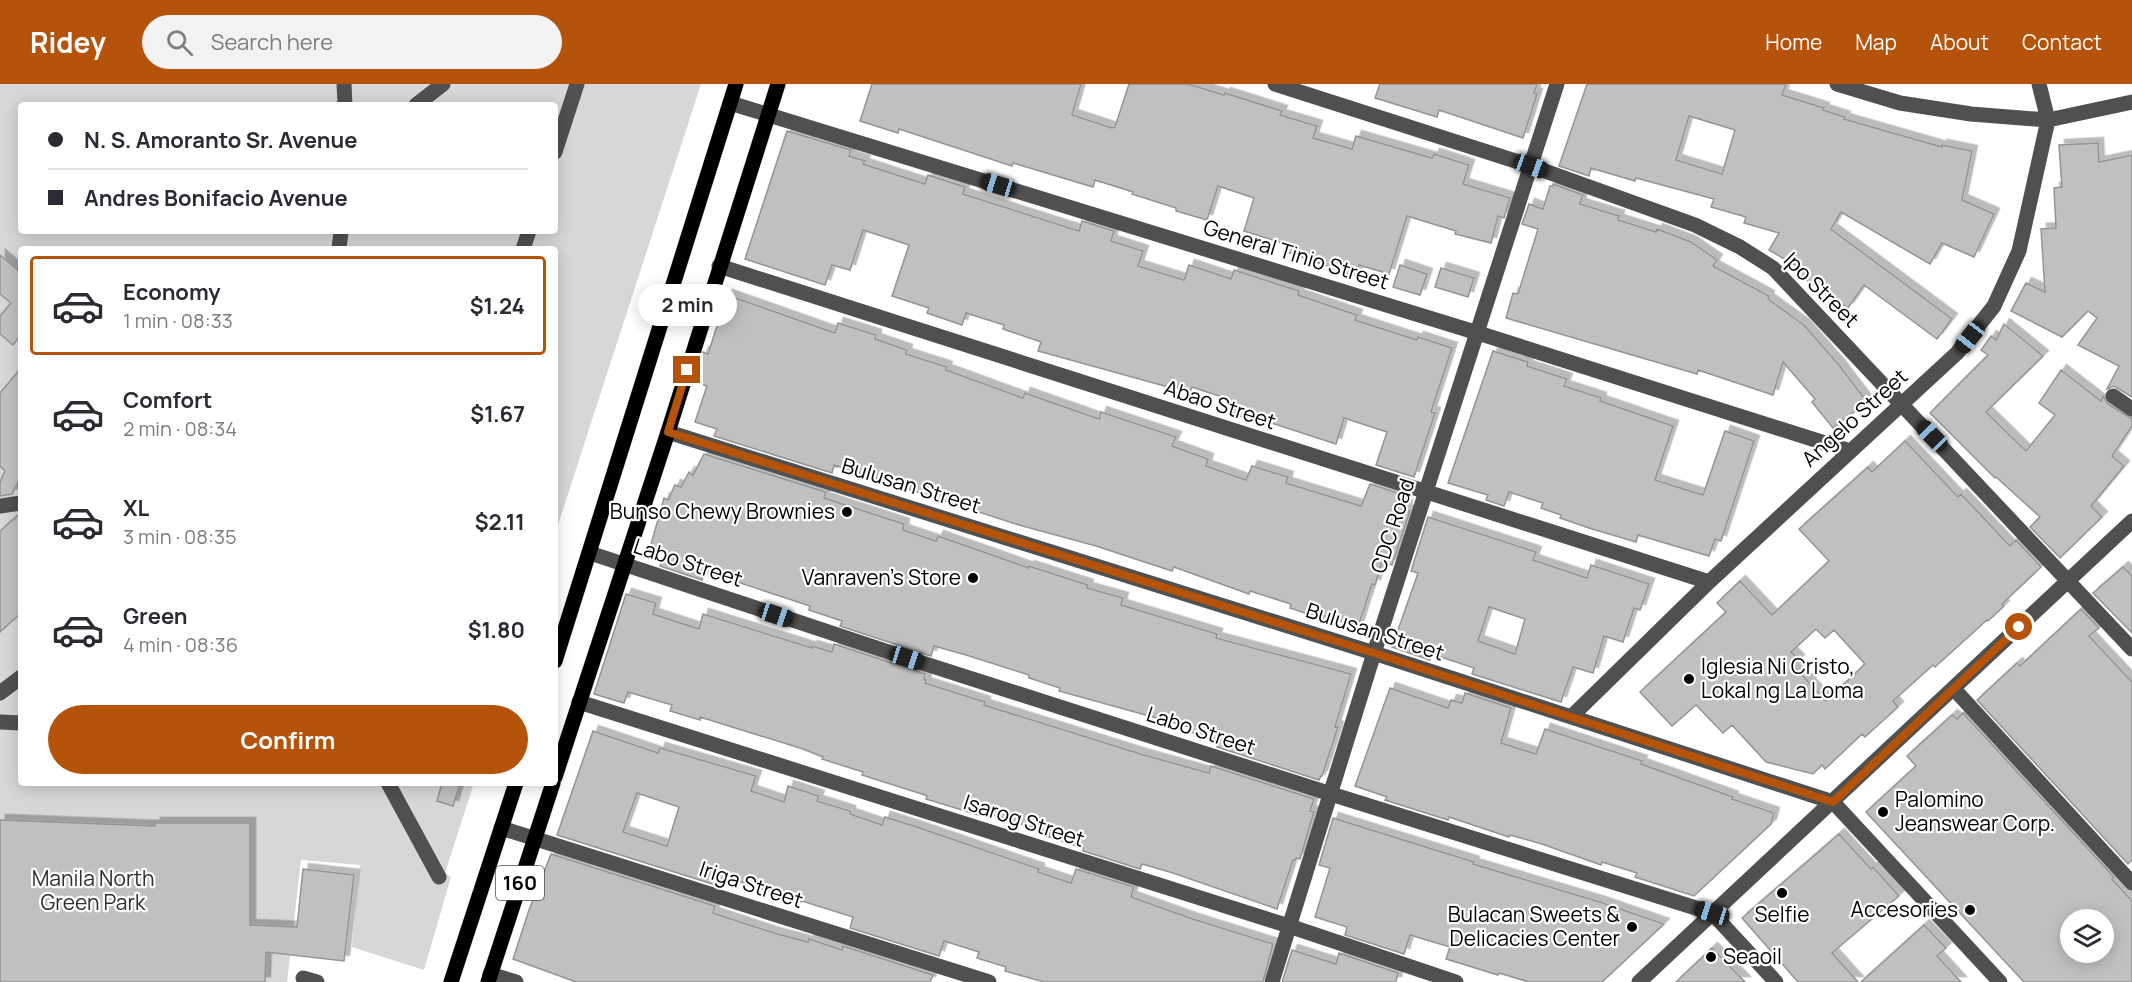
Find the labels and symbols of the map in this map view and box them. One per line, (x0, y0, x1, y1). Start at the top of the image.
car (1511, 151, 1551, 181)
car (978, 171, 1018, 199)
street label: General Tinio Street (1200, 213, 1392, 296)
street label: Ipo Street (1778, 246, 1865, 333)
callout: 2 min (638, 283, 736, 325)
car (1952, 317, 1988, 357)
route end (673, 356, 700, 383)
street label: Angelo Street (1795, 362, 1913, 472)
street label: Abao Street (1161, 373, 1280, 435)
car (1913, 417, 1951, 455)
street label: Bulusan Street (838, 451, 984, 519)
street label: CDC Road (1364, 475, 1421, 577)
place label: Bunso Chewy Brownies (610, 497, 835, 525)
marker: Bunso Chewy Brownies (840, 505, 854, 519)
street label: Labo Street (630, 531, 746, 593)
place label: Vanraven's Store (802, 563, 961, 591)
marker: Vanraven's Store (966, 571, 980, 585)
street label: Bulusan Street (1303, 596, 1448, 667)
car (756, 601, 796, 629)
route start (2005, 613, 2032, 640)
car (887, 644, 927, 672)
place label: Iglesia Ni Cristo, Lokal ng La Loma (1701, 652, 1864, 704)
marker: Iglesia Ni Cristo, Lokal ng La Loma (1682, 672, 1696, 686)
street label: Labo Street (1143, 699, 1259, 761)
place label: Palomino Jeanswear Corp. (1895, 785, 2055, 837)
street label: Isarog Street (960, 787, 1088, 853)
marker: Palomino Jeanswear Corp. (1876, 805, 1890, 819)
street label: Iriga Street (696, 854, 807, 914)
park label: Manila North Green Park (32, 864, 154, 916)
road number: 160 (496, 866, 544, 900)
marker: Selfie (1775, 886, 1789, 900)
place label: Accesories (1851, 895, 1958, 923)
car (1692, 899, 1732, 927)
place label: Bulacan Sweets & Delicacies Center (1448, 900, 1620, 952)
place label: Selfie (1754, 900, 1810, 928)
marker: Accesories (1963, 903, 1977, 917)
marker: Bulacan Sweets & Delicacies Center (1625, 920, 1639, 934)
place label: Seaoil (1723, 942, 1782, 970)
marker: Seaoil (1704, 950, 1718, 964)

